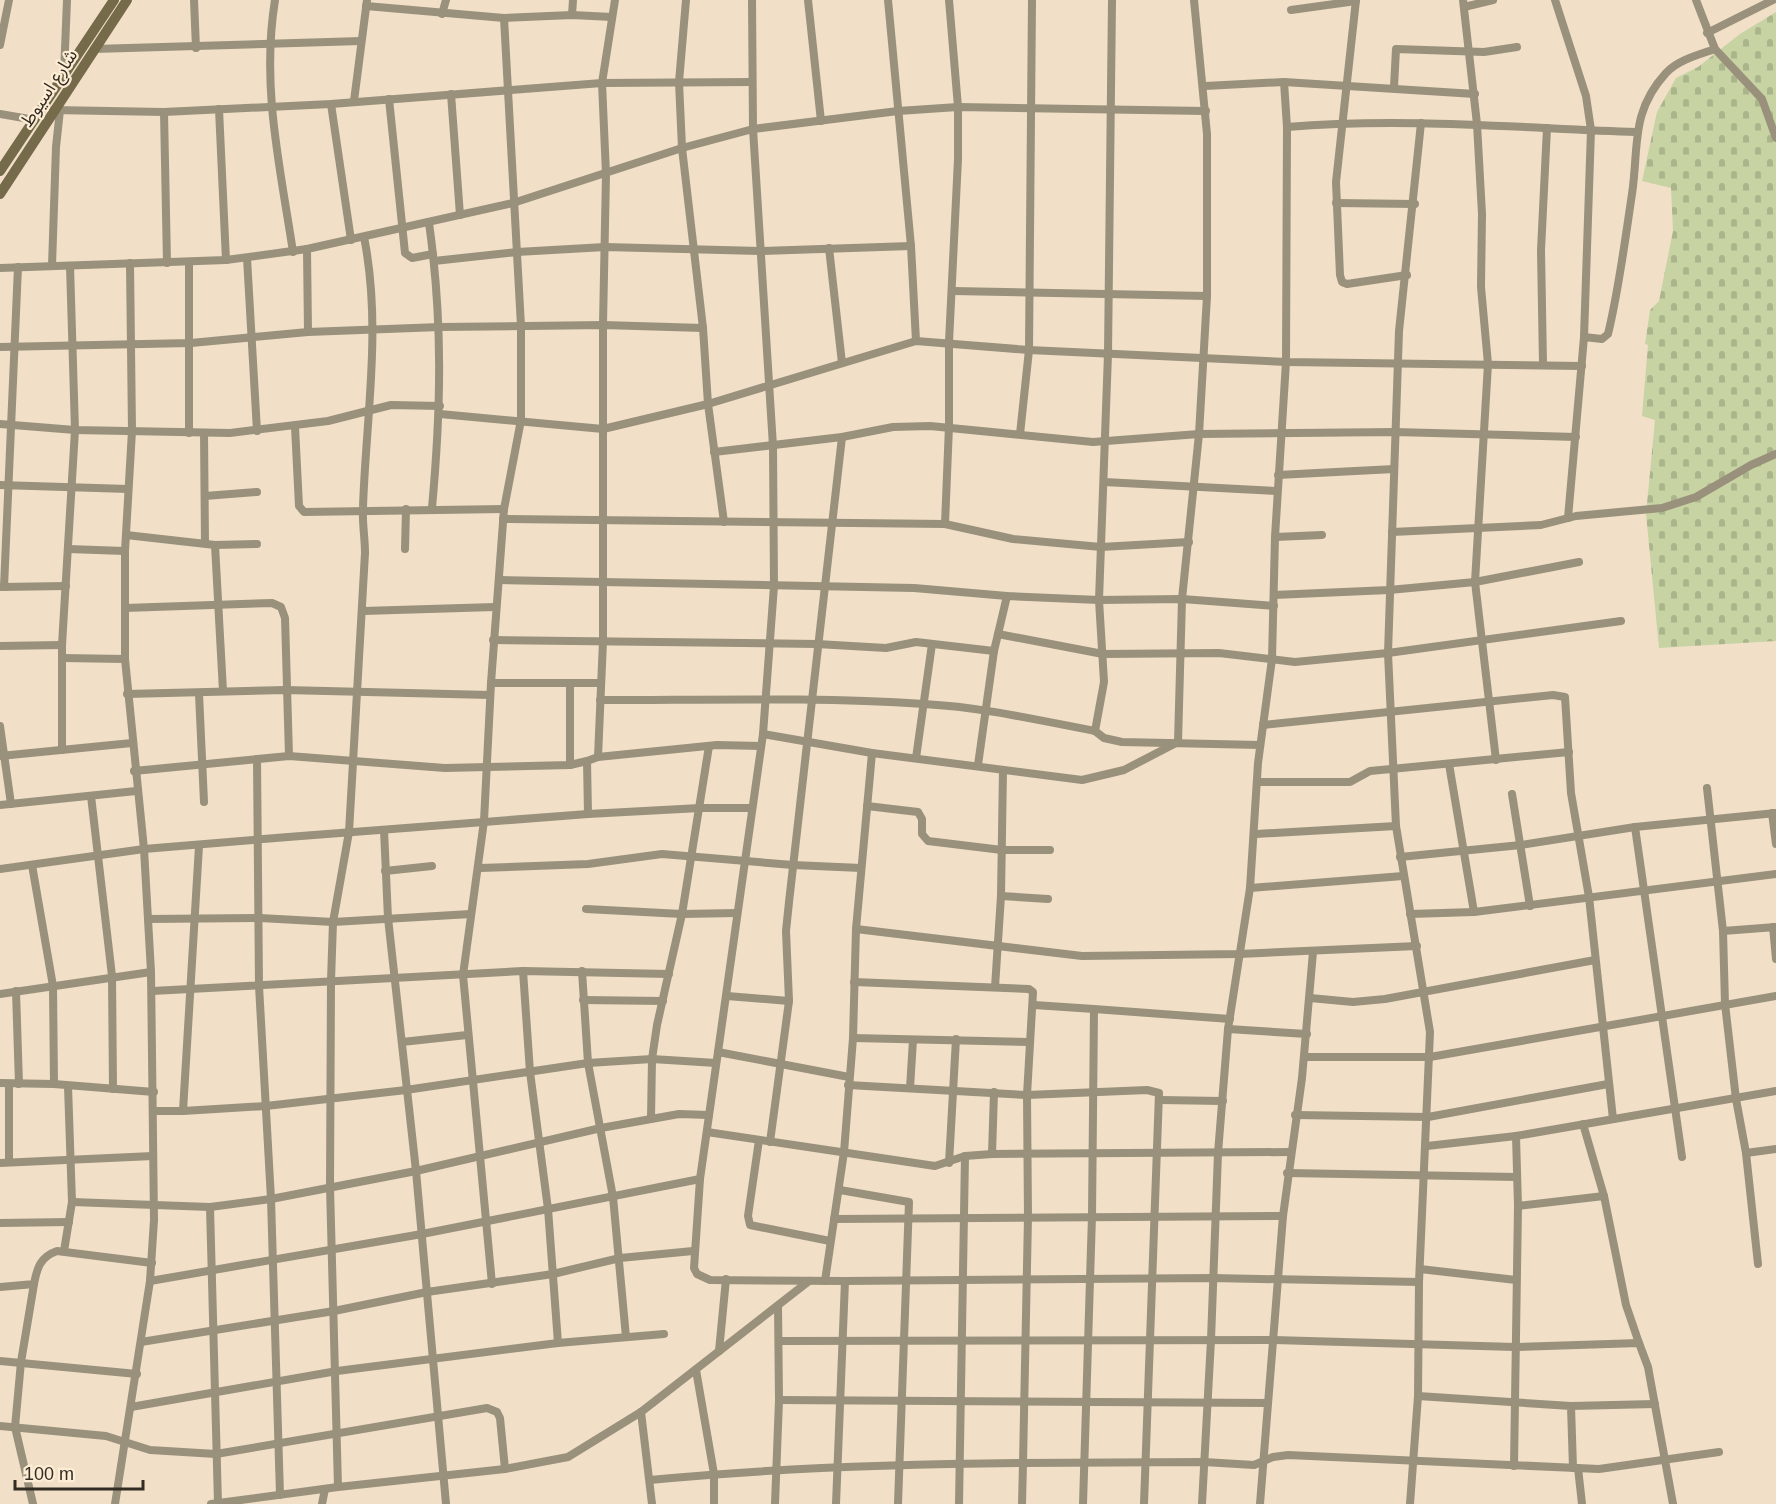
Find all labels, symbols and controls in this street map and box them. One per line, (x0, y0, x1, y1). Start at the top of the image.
street label: شارع اسيوط (17, 46, 85, 132)
scale bar (15, 1453, 142, 1491)
text: 100 m (24, 1464, 74, 1484)

